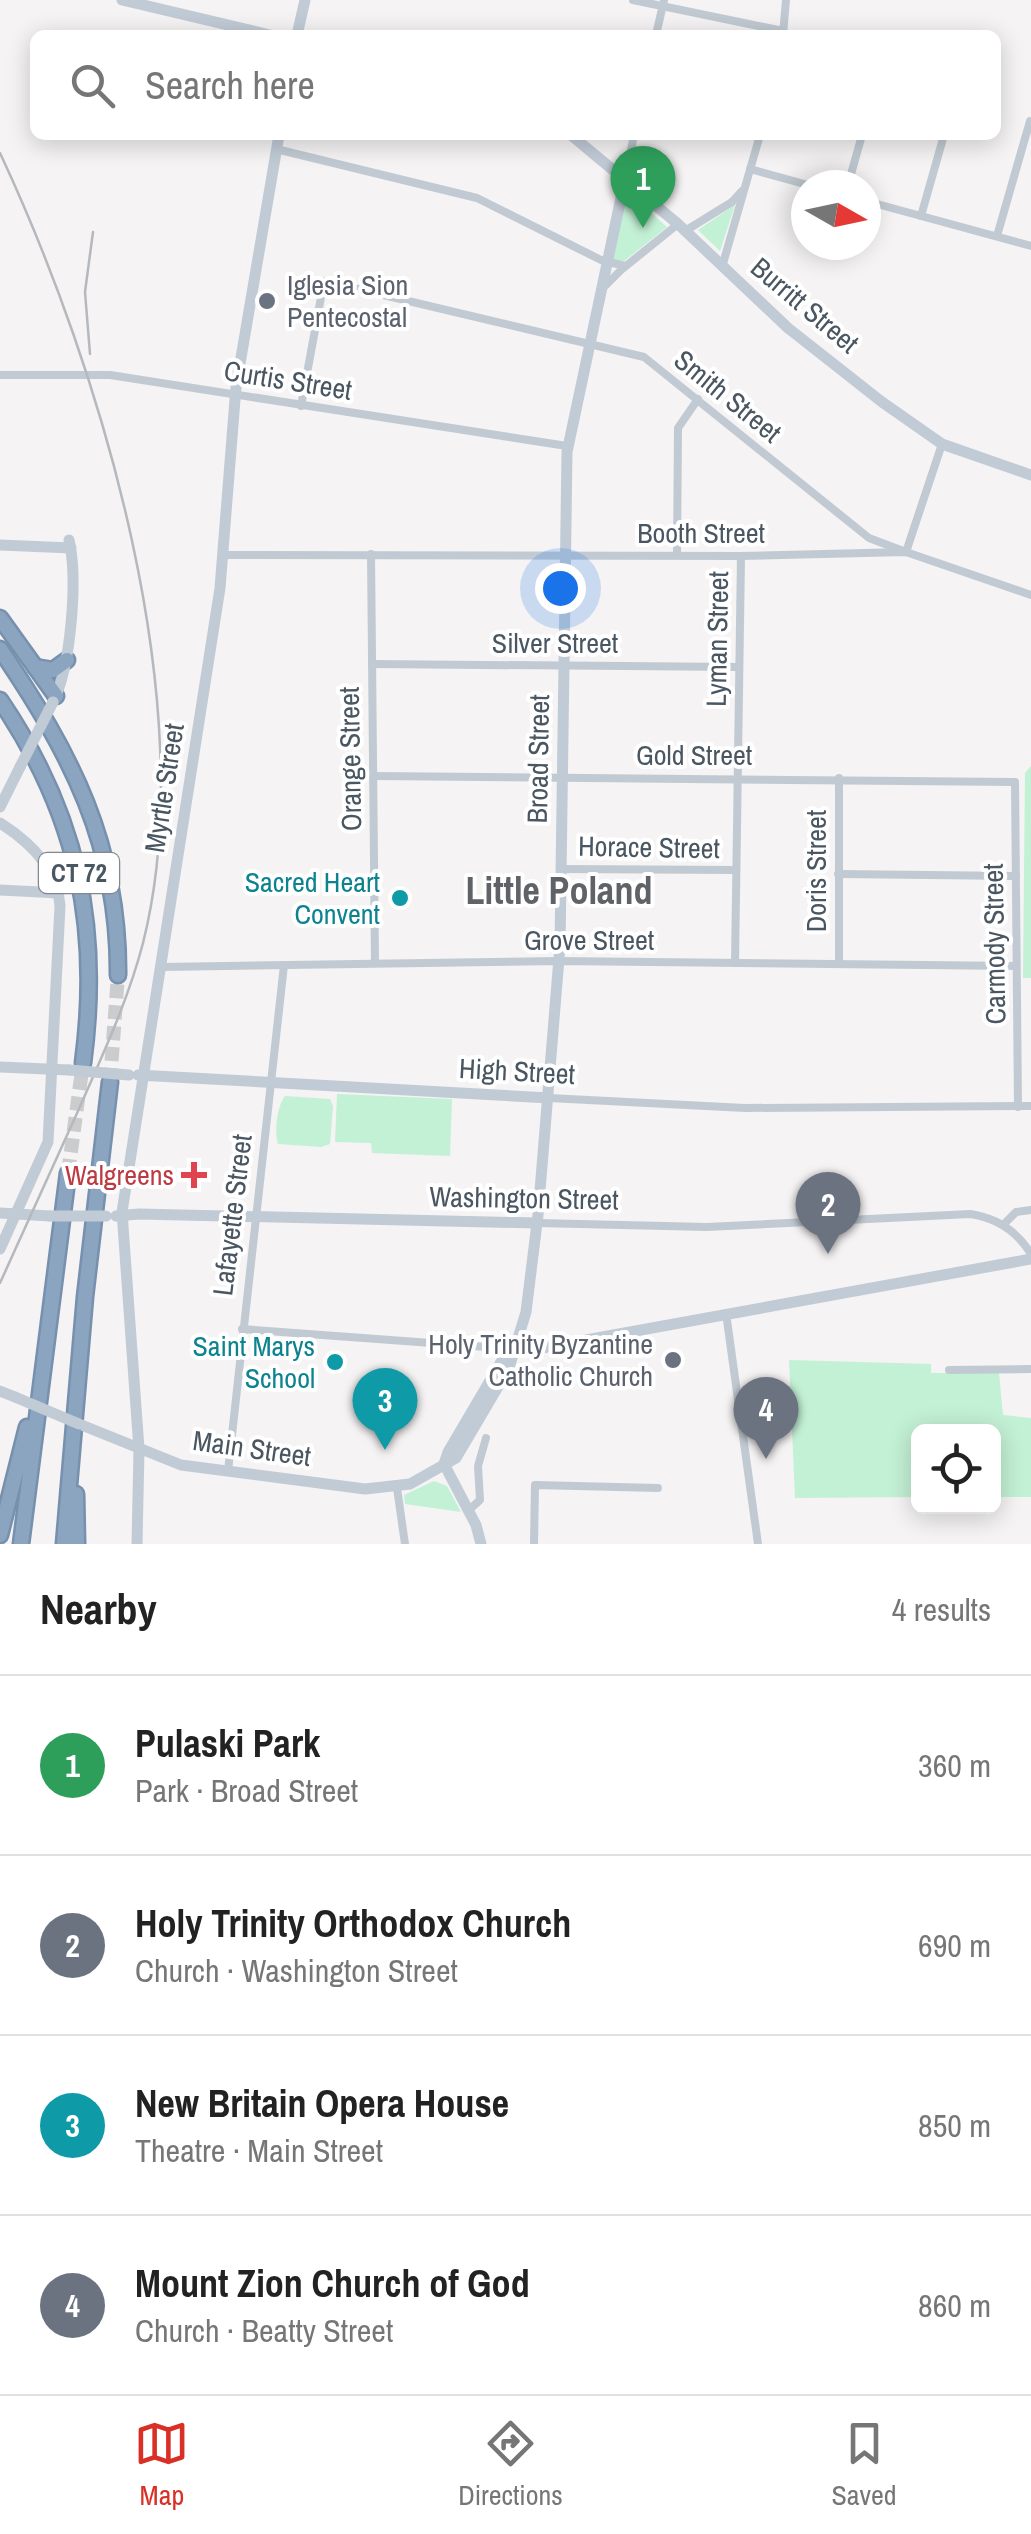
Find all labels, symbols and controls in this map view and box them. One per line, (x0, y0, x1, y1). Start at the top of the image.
search box (30, 30, 1001, 140)
icon: search (65, 58, 120, 113)
text: Search here (145, 60, 315, 111)
pin: 1 (610, 146, 676, 228)
north arrow (791, 170, 881, 260)
street label: Burritt Street (743, 249, 867, 361)
place label: Iglesia Sion Pentecostal (287, 266, 408, 336)
marker: Iglesia Sion Pentecostal (256, 290, 278, 312)
street label: Smith Street (666, 341, 790, 451)
street label: Curtis Street (221, 351, 355, 409)
street label: Booth Street (637, 514, 765, 552)
your location (535, 563, 586, 614)
street label: Lyman Street (697, 571, 737, 707)
street label: Silver Street (492, 624, 618, 662)
street label: Orange Street (330, 687, 370, 831)
street label: Broad Street (518, 694, 558, 824)
street label: Myrtle Street (135, 721, 193, 855)
street label: Gold Street (636, 736, 752, 774)
street label: Doris Street (797, 810, 835, 932)
street label: Horace Street (578, 827, 720, 867)
road number: CT 72 (39, 853, 119, 893)
place label: Sacred Heart Convent (245, 863, 380, 933)
street label: Carmody Street (974, 863, 1014, 1025)
district label: Little Poland (466, 865, 653, 916)
marker: Sacred Heart Convent (389, 887, 411, 909)
street label: Grove Street (524, 921, 654, 959)
street label: High Street (458, 1049, 576, 1093)
street label: Lafayette Street (203, 1132, 261, 1298)
place label: Walgreens (65, 1156, 174, 1194)
marker: Walgreens (183, 1164, 205, 1186)
pin: 2 (796, 1172, 860, 1254)
street label: Washington Street (429, 1177, 619, 1219)
place label: Holy Trinity Byzantine Catholic Church (428, 1325, 653, 1395)
place label: Saint Marys School (192, 1327, 315, 1397)
marker: Holy Trinity Byzantine Catholic Church (662, 1349, 684, 1371)
marker: Saint Marys School (324, 1351, 346, 1373)
pin: 3 (352, 1368, 418, 1450)
pin: 4 (734, 1376, 798, 1459)
street label: Main Street (191, 1421, 313, 1475)
map controls (911, 1424, 1001, 1514)
button: locate (911, 1424, 1001, 1514)
text: Nearby (40, 1581, 157, 1637)
text: 4 results (892, 1588, 991, 1631)
text: Pulaski Park (135, 1718, 320, 1769)
text: 1 (65, 1744, 80, 1787)
text: 360 m (918, 1744, 991, 1787)
text: Park · Broad Street (135, 1769, 358, 1812)
text: Holy Trinity Orthodox Church (135, 1898, 571, 1949)
text: 2 (65, 1924, 80, 1967)
text: 690 m (918, 1924, 991, 1967)
text: Church · Washington Street (135, 1949, 458, 1992)
text: New Britain Opera House (135, 2078, 509, 2129)
text: 3 (65, 2104, 80, 2147)
text: 850 m (918, 2104, 991, 2147)
text: Theatre · Main Street (135, 2129, 383, 2172)
text: Mount Zion Church of God (135, 2258, 530, 2309)
text: 4 (65, 2284, 80, 2327)
text: 860 m (918, 2284, 991, 2327)
text: Church · Beatty Street (135, 2309, 393, 2352)
tab: Map (134, 2416, 189, 2514)
tab: Directions (458, 2416, 563, 2514)
tab: Saved (832, 2416, 897, 2514)

